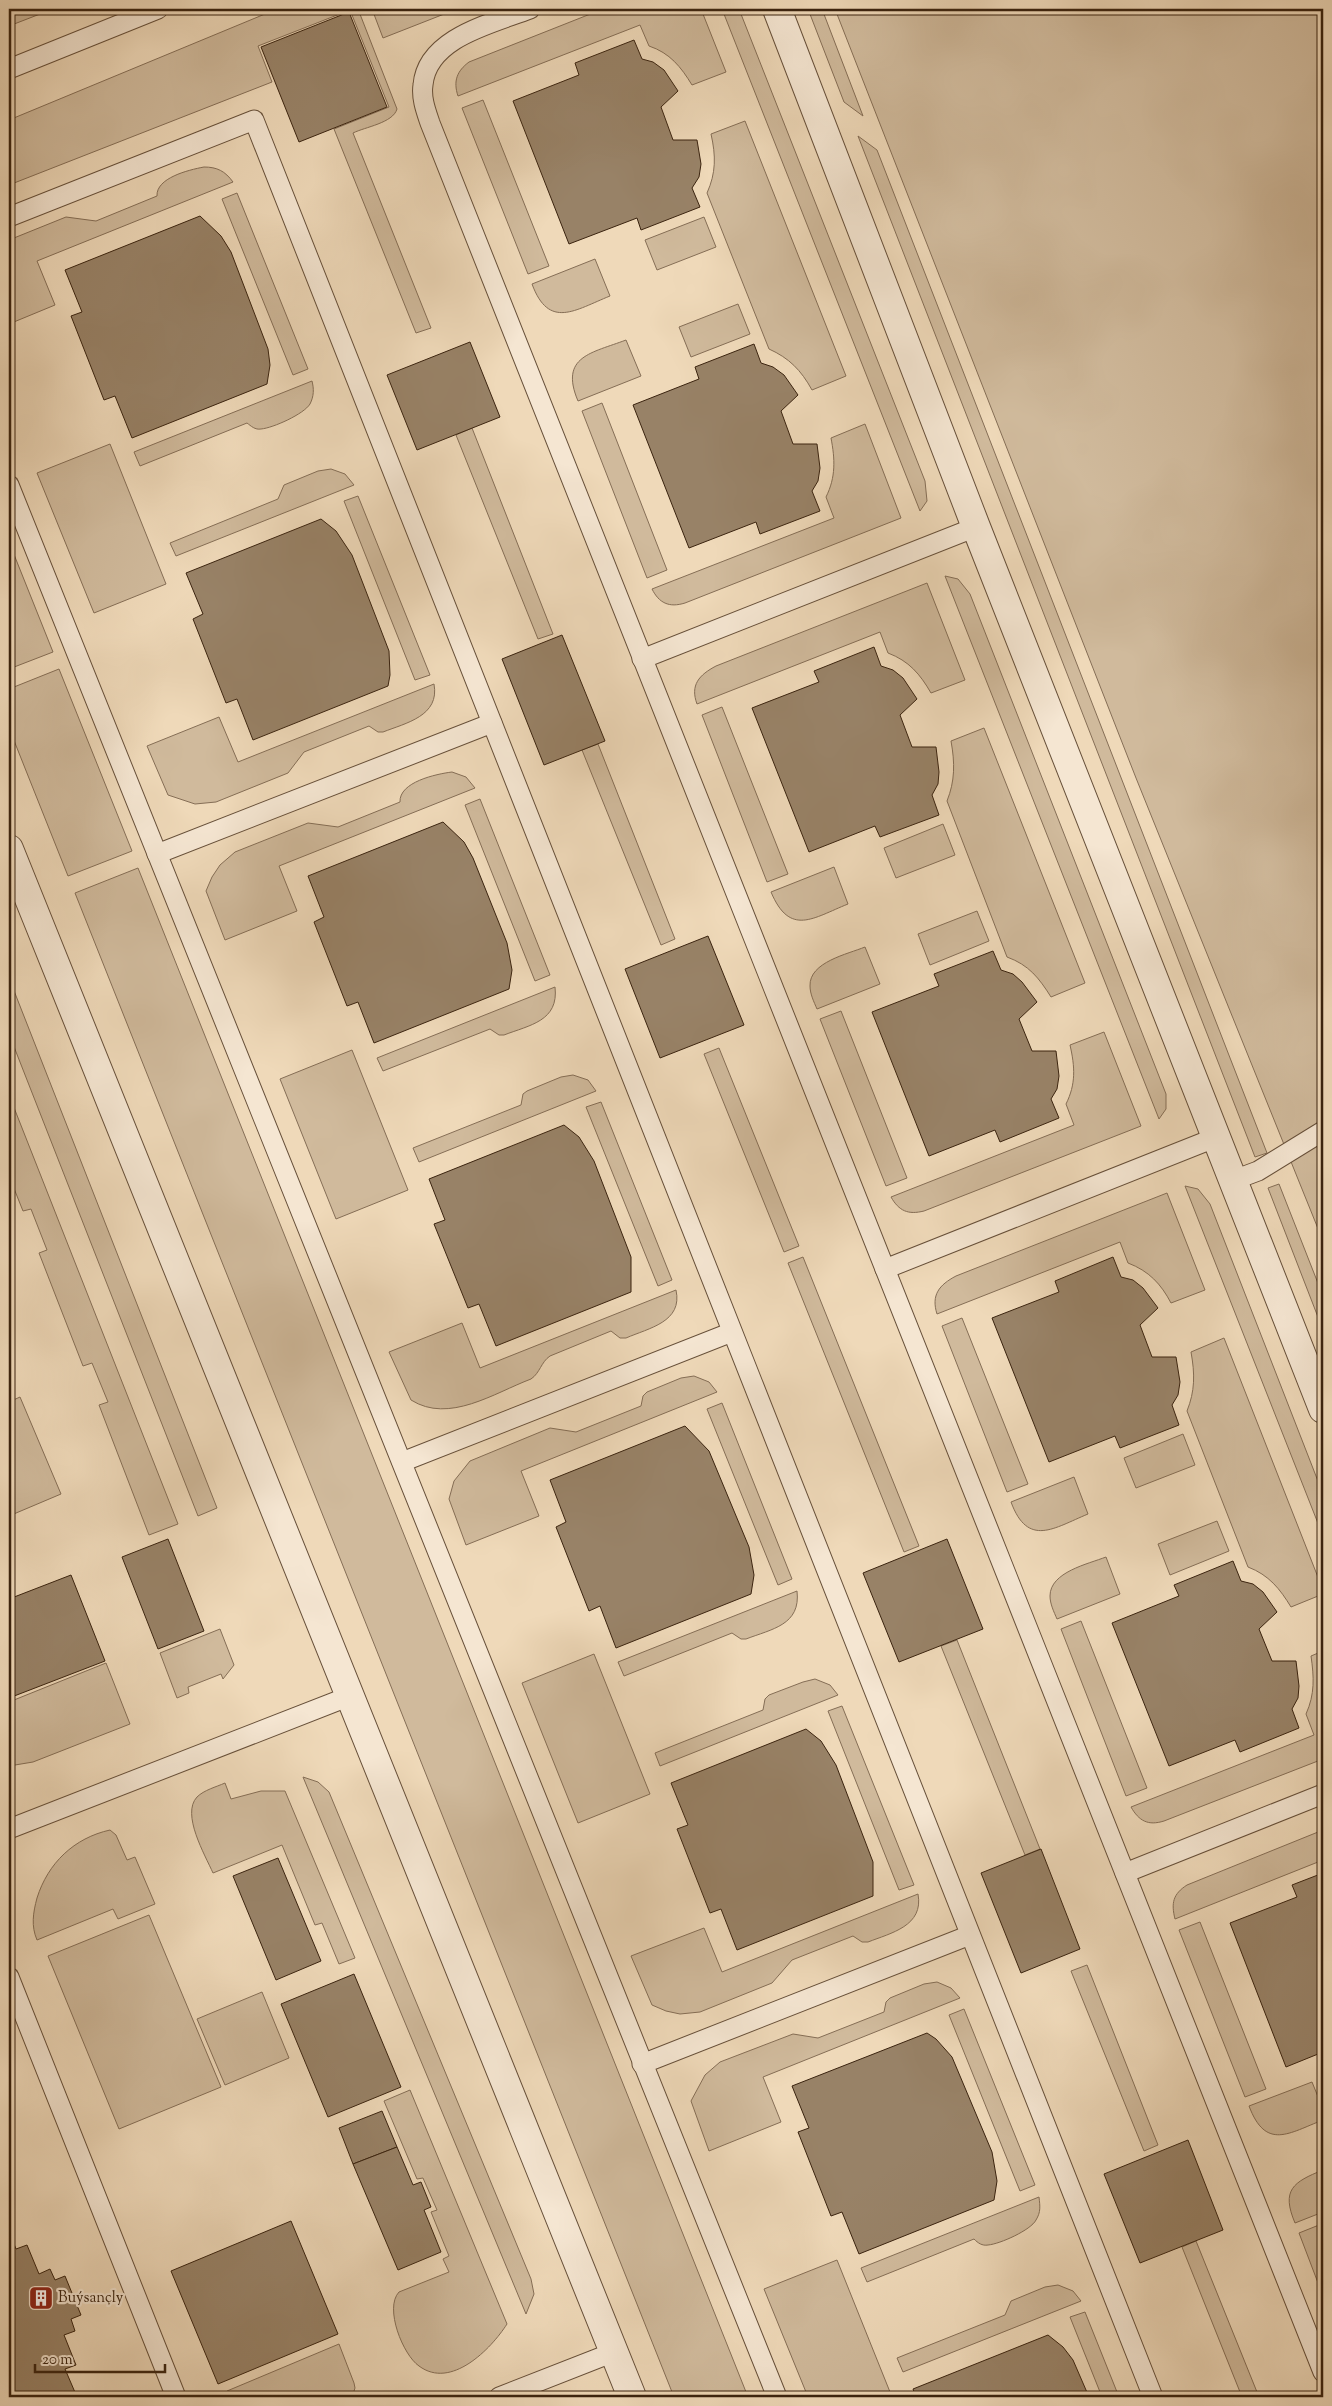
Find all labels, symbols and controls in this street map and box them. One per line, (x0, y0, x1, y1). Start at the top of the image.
building icon: Buýsançly (28, 2285, 54, 2311)
place label: Buýsançly (58, 2288, 124, 2309)
scale bar (35, 2341, 165, 2373)
text: 20 m (42, 2350, 73, 2371)

